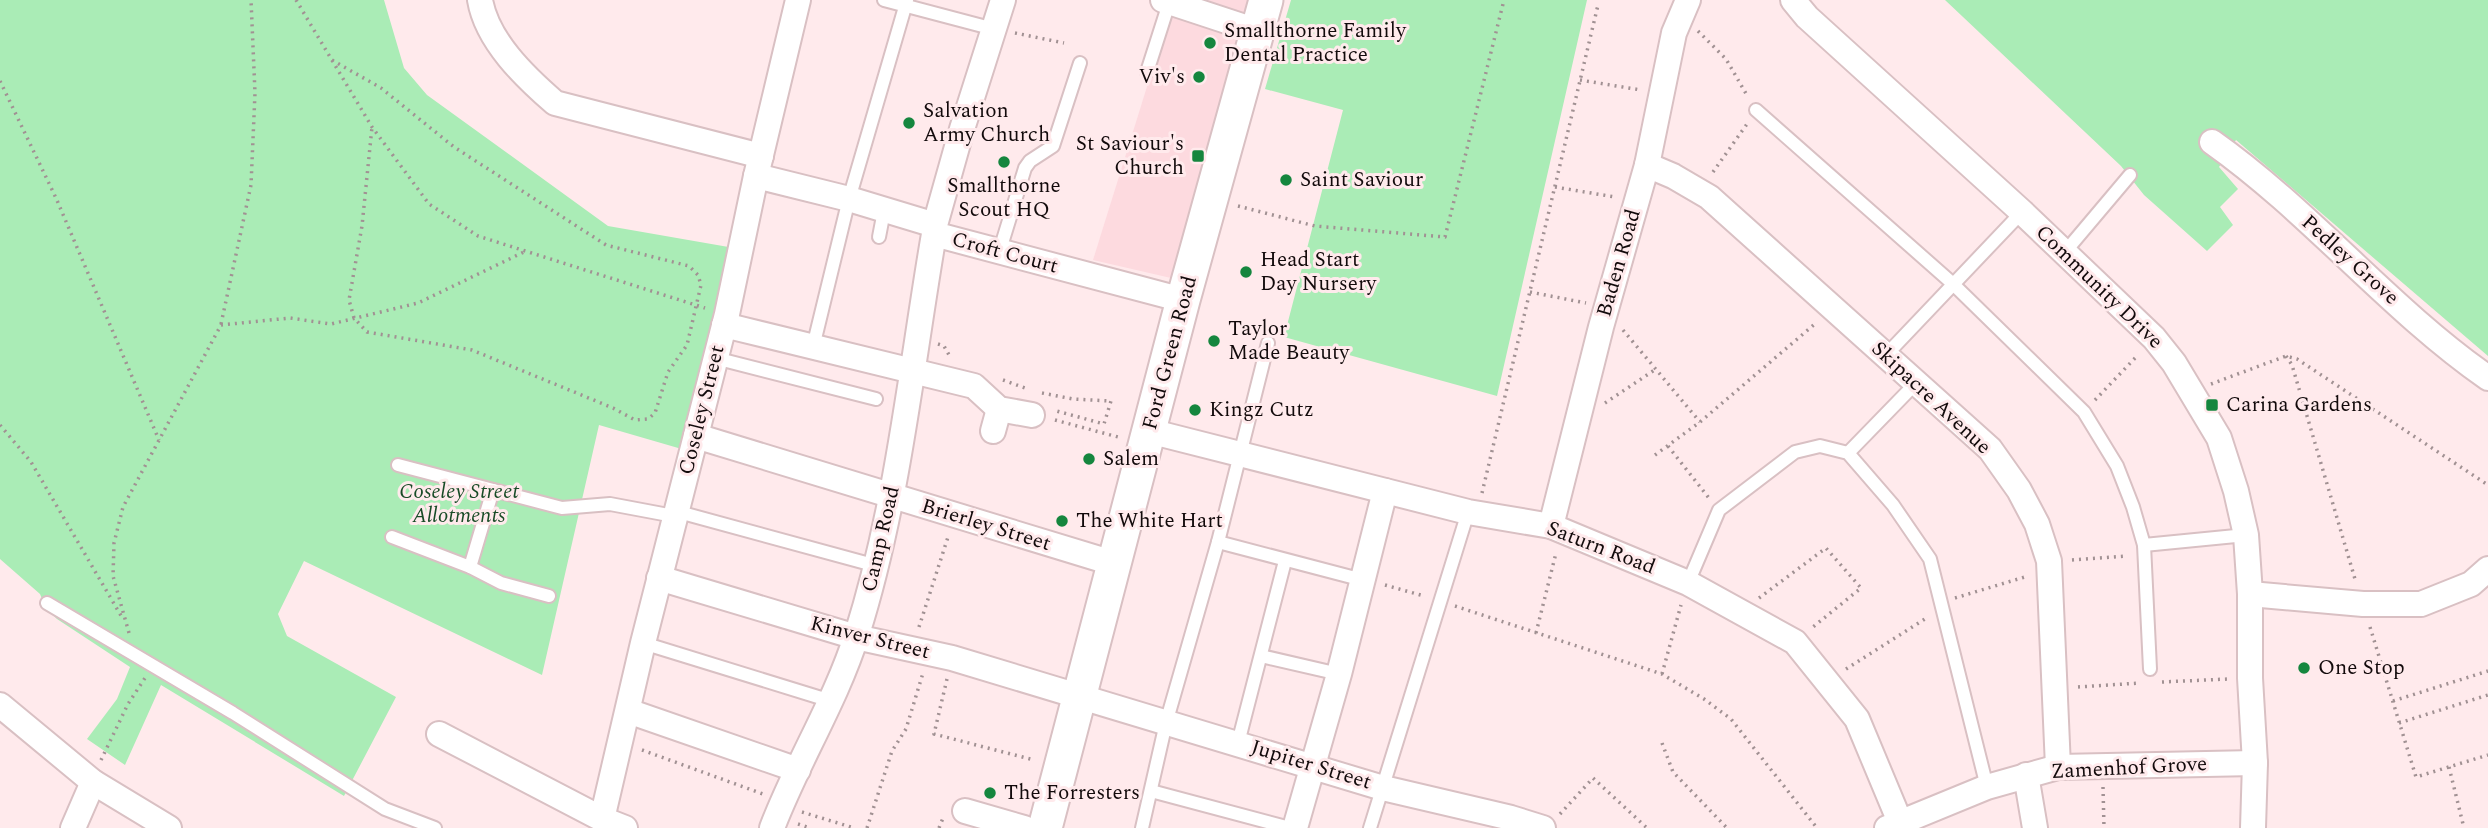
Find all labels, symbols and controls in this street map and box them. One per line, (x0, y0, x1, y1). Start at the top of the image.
place label: Smallthorne Family Dental Practice (1224, 15, 1407, 71)
marker: Smallthorne Family Dental Practice (1202, 35, 1218, 51)
place label: Viv's (1138, 61, 1185, 93)
marker: Viv's (1191, 69, 1207, 85)
place label: Salvation Army Church (923, 95, 1050, 151)
marker: Salvation Army Church (901, 115, 917, 131)
place label: St Saviour's Church (1076, 128, 1184, 184)
marker: St Saviour's Church (1190, 148, 1206, 164)
marker: Smallthorne Scout HQ (996, 154, 1012, 170)
place label: Saint Saviour (1300, 164, 1423, 196)
place label: Smallthorne Scout HQ (947, 170, 1061, 226)
marker: Saint Saviour (1278, 172, 1294, 188)
street label: Baden Road (1588, 205, 1650, 321)
street label: Pedley Grove (2294, 207, 2406, 313)
street label: Community Drive (2028, 217, 2170, 357)
street label: Croft Court (948, 223, 1062, 283)
place label: Head Start Day Nursery (1260, 244, 1377, 300)
marker: Head Start Day Nursery (1238, 264, 1254, 280)
street label: Ford Green Road (1134, 272, 1206, 434)
place label: Taylor Made Beauty (1228, 313, 1350, 369)
marker: Taylor Made Beauty (1206, 333, 1222, 349)
street label: Skipacre Avenue (1864, 334, 1998, 462)
street label: Coseley Street (670, 342, 734, 478)
place label: Carina Gardens (2226, 389, 2372, 421)
place label: Kingz Cutz (1209, 394, 1314, 426)
marker: Carina Gardens (2204, 397, 2220, 413)
marker: Kingz Cutz (1187, 402, 1203, 418)
place label: Salem (1103, 443, 1159, 475)
marker: Salem (1081, 451, 1097, 467)
park label: Coseley Street Allotments (399, 476, 519, 532)
street label: Camp Road (853, 483, 909, 595)
street label: Brierley Street (917, 490, 1055, 560)
place label: The White Hart (1076, 505, 1223, 537)
marker: The White Hart (1054, 513, 1070, 529)
street label: Saturn Road (1542, 513, 1660, 583)
street label: Kinver Street (807, 608, 933, 668)
place label: One Stop (2318, 652, 2405, 684)
marker: One Stop (2296, 660, 2312, 676)
street label: Jupiter Street (1247, 731, 1375, 799)
street label: Zamenhof Grove (2050, 748, 2208, 788)
place label: The Forresters (1004, 777, 1140, 809)
marker: The Forresters (982, 785, 998, 801)

